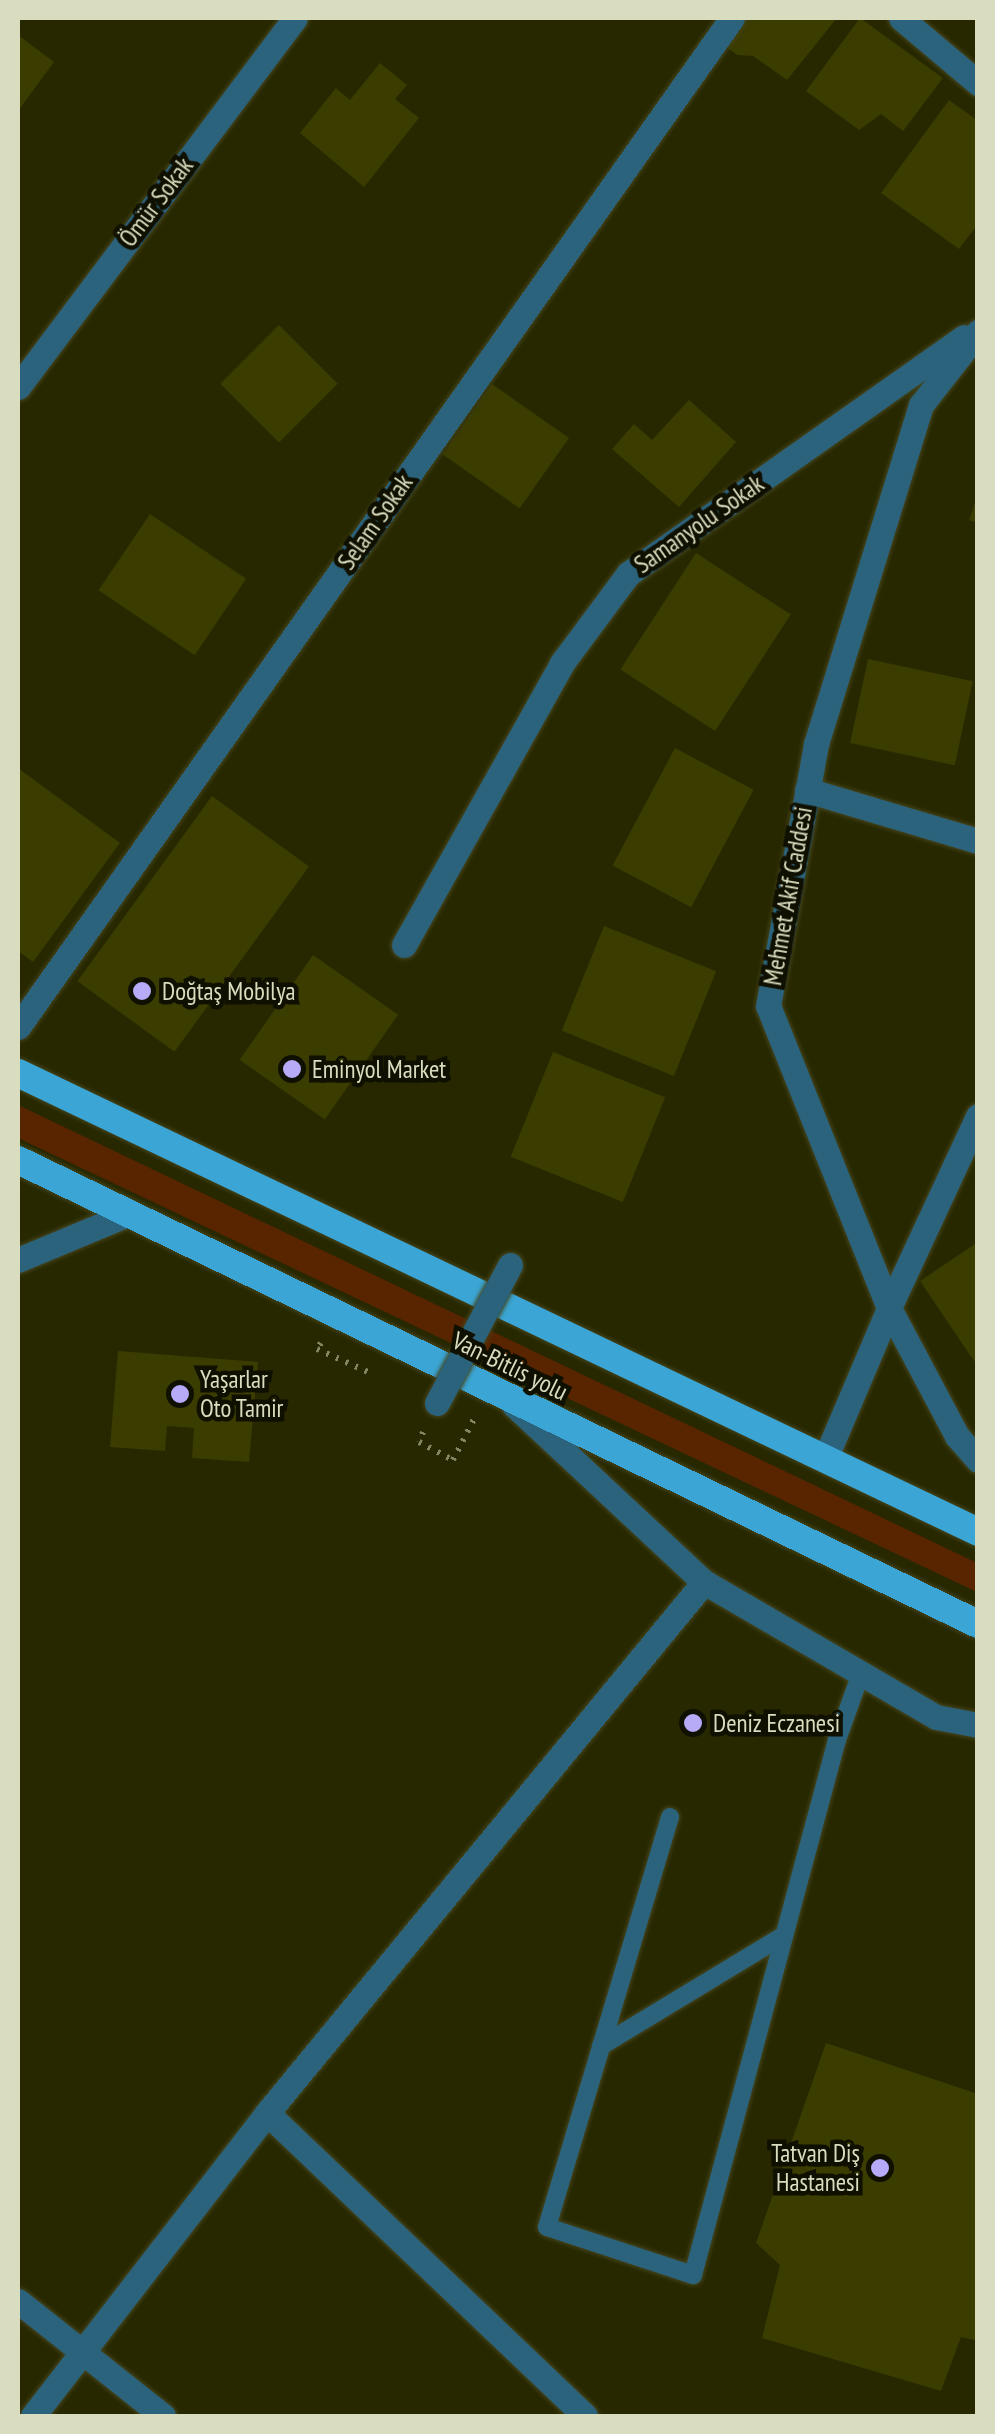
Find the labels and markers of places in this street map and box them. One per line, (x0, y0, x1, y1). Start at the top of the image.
place label: Doğtaş Mobilya (162, 976, 296, 1006)
marker: Doğtaş Mobilya (131, 980, 153, 1002)
place label: Eminyol Market (312, 1054, 446, 1084)
marker: Eminyol Market (281, 1058, 303, 1080)
place label: Yaşarlar Oto Tamir (200, 1365, 284, 1424)
marker: Yaşarlar Oto Tamir (169, 1383, 191, 1405)
place label: Deniz Eczanesi (713, 1708, 841, 1738)
marker: Deniz Eczanesi (682, 1712, 704, 1734)
place label: Tatvan Diş Hastanesi (771, 2139, 860, 2198)
marker: Tatvan Diş Hastanesi (869, 2157, 891, 2179)

